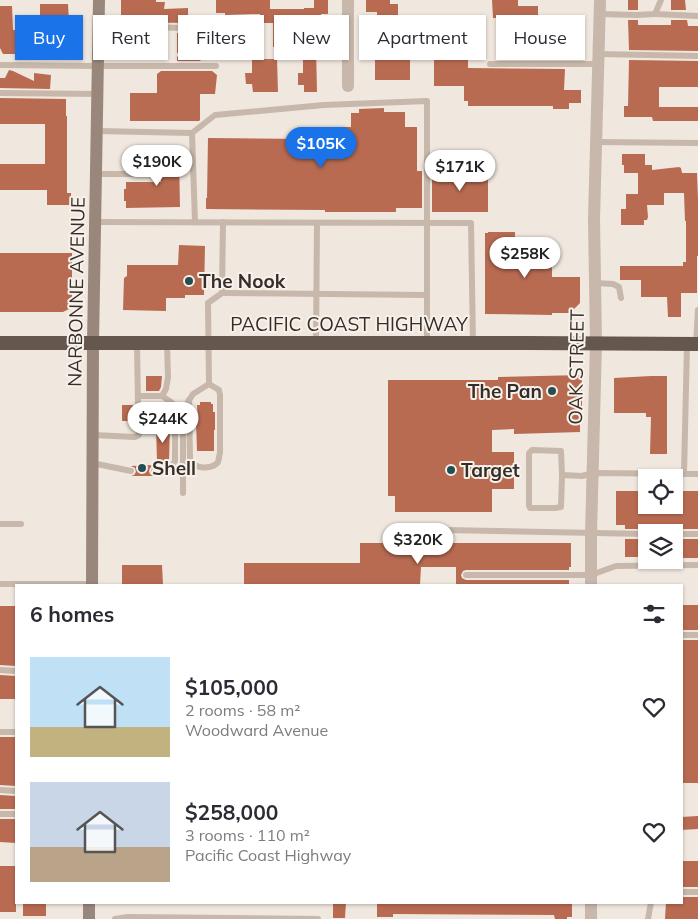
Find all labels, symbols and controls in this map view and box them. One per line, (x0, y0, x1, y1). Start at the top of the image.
chip: Buy (15, 15, 83, 60)
chip: Rent (93, 15, 168, 60)
chip: Filters (178, 15, 264, 60)
chip: New (274, 15, 349, 60)
chip: Apartment (359, 15, 486, 60)
chip: House (496, 15, 585, 60)
pin: $105K (286, 126, 356, 169)
text: $105K (296, 133, 346, 153)
pin: $190K (122, 144, 192, 187)
pin: $171K (425, 150, 495, 192)
text: $190K (132, 151, 182, 171)
text: $171K (435, 156, 485, 176)
street label: NARBONNE AVENUE (62, 197, 90, 387)
pin: $258K (490, 236, 560, 279)
text: $258K (500, 243, 550, 263)
place label: The Nook (199, 269, 286, 293)
marker: The Nook (183, 275, 195, 287)
street label: OAK STREET (563, 309, 589, 425)
street label: PACIFIC COAST HIGHWAY (230, 312, 468, 336)
place label: The Pan (468, 379, 542, 403)
marker: The Pan (546, 385, 558, 397)
pin: $244K (128, 402, 198, 444)
text: $244K (138, 408, 188, 428)
place label: Shell (152, 456, 196, 480)
place label: Target (461, 458, 520, 482)
marker: Shell (136, 462, 148, 474)
marker: Target (445, 464, 457, 476)
map controls (638, 469, 683, 569)
button: locate (638, 469, 683, 514)
pin: $320K (383, 522, 453, 565)
button: layers (638, 524, 683, 569)
text: $320K (393, 529, 443, 549)
icon: filters (640, 600, 668, 628)
text: 6 homes (30, 601, 114, 627)
text: $105,000 (185, 674, 278, 700)
icon: home (70, 677, 130, 737)
icon: heart (640, 693, 668, 721)
text: 2 rooms · 58 m² (185, 700, 300, 720)
text: Woodward Avenue (185, 720, 328, 740)
text: $258,000 (185, 799, 278, 825)
icon: home (70, 802, 130, 862)
icon: heart (640, 818, 668, 846)
text: 3 rooms · 110 m² (185, 825, 310, 845)
text: Pacific Coast Highway (185, 845, 351, 865)

